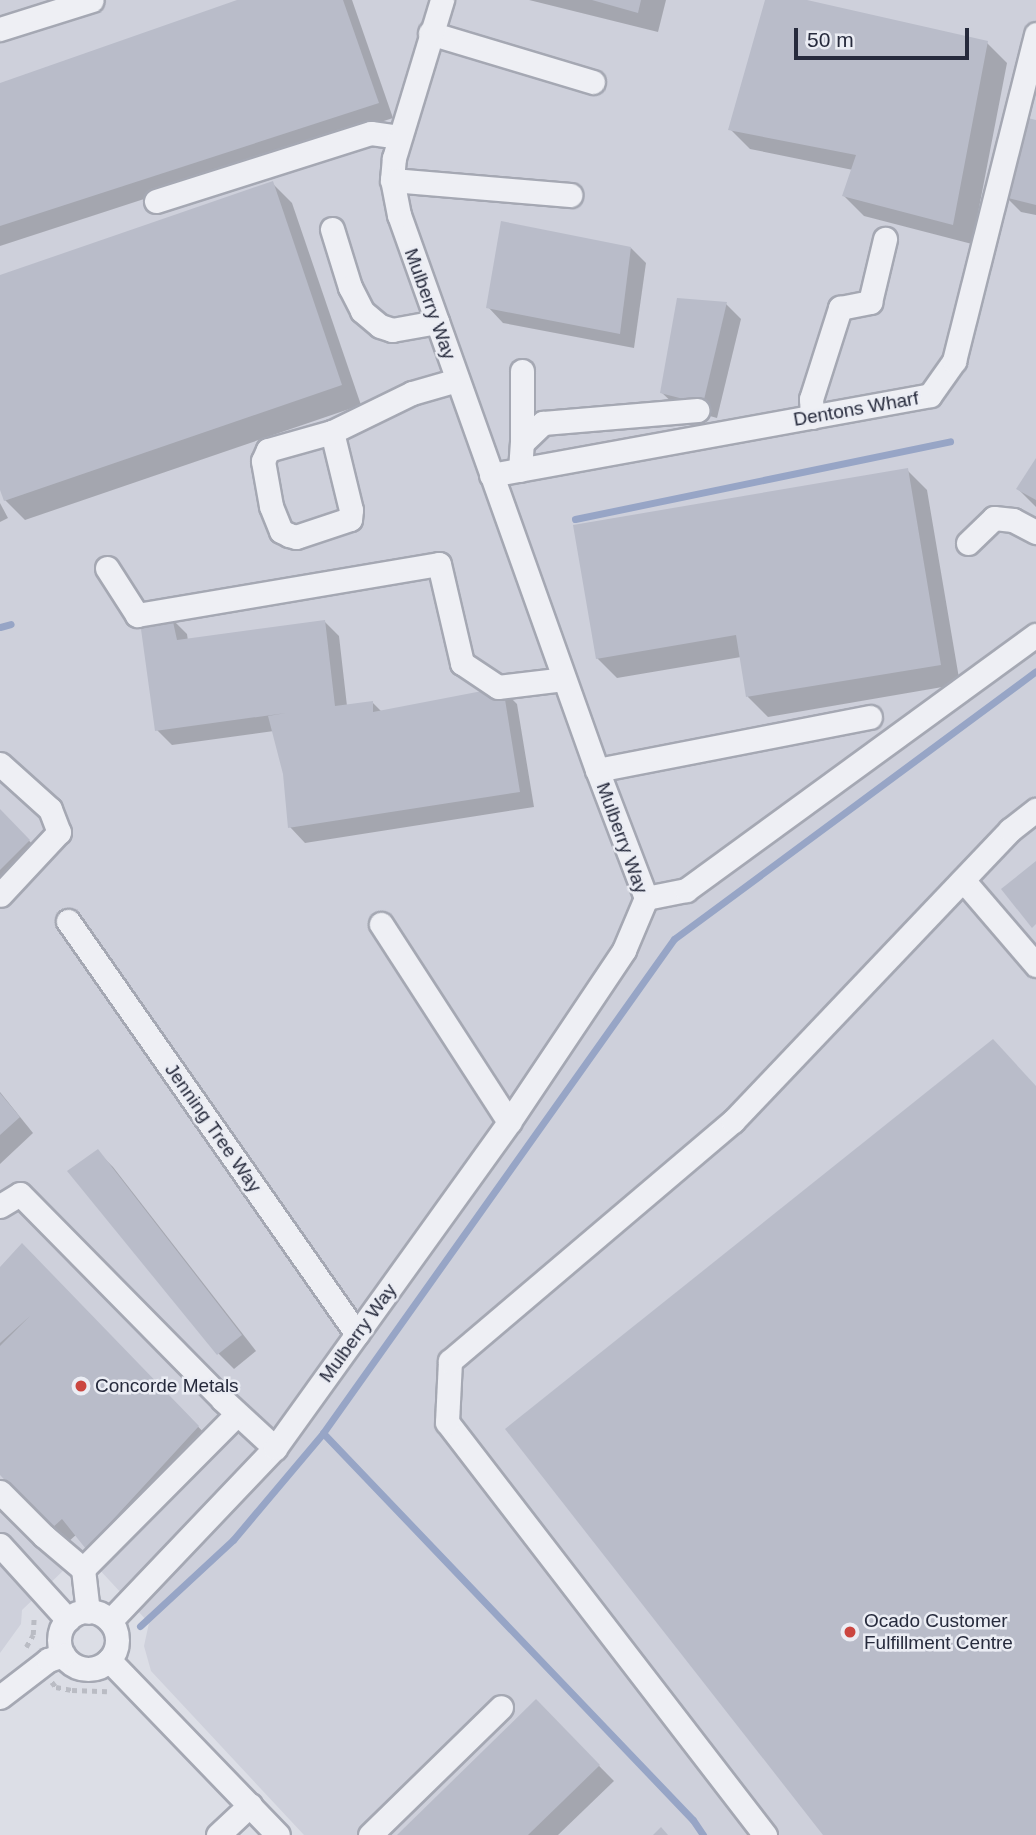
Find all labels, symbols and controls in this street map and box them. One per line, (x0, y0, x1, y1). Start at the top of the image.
scale bar (798, 14, 973, 58)
text: 50 m (807, 28, 854, 51)
street label: Mulberry Way (399, 245, 461, 363)
street label: Dentons Wharf (792, 387, 920, 431)
street label: Mulberry Way (591, 779, 653, 897)
street label: Jenning Tree Way (160, 1059, 266, 1197)
street label: Mulberry Way (315, 1279, 401, 1387)
place label: Concorde Metals (95, 1375, 239, 1397)
marker: Concorde Metals (73, 1378, 89, 1394)
place label: Ocado Customer Fulfillment Centre (864, 1610, 1013, 1654)
marker: Ocado Customer Fulfillment Centre (842, 1624, 858, 1640)

